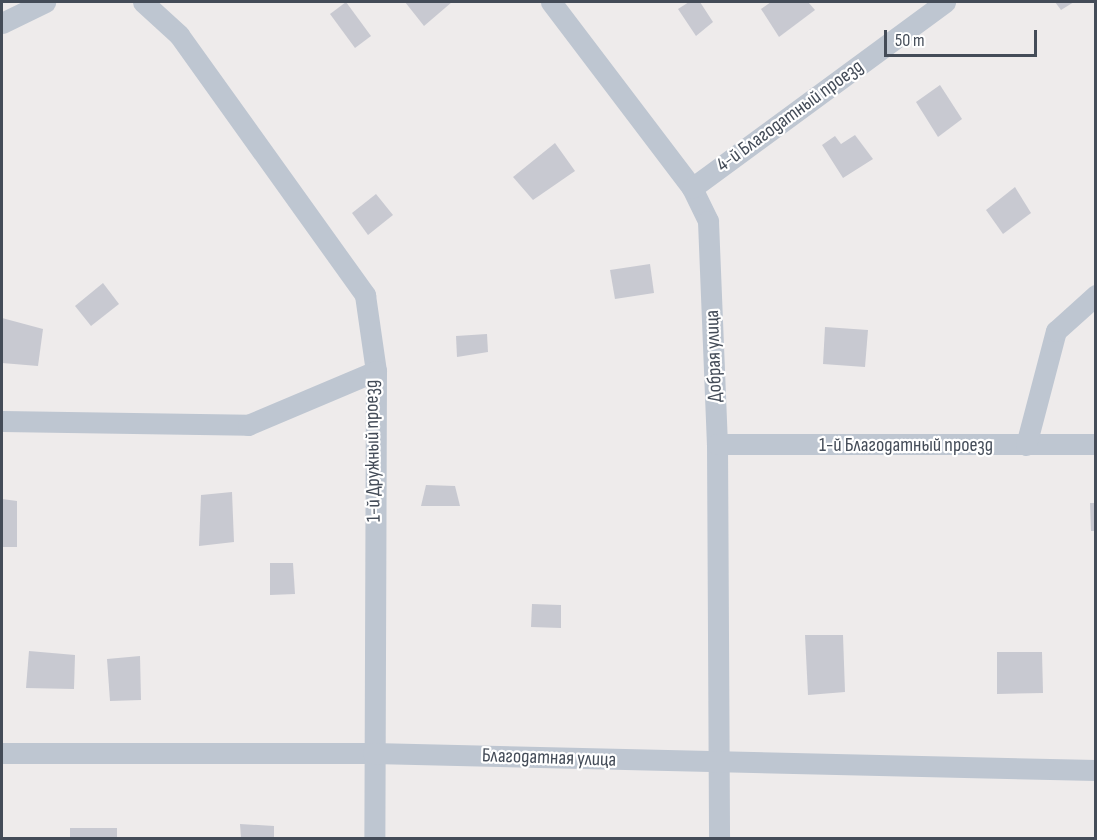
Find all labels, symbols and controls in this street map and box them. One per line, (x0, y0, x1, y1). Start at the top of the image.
scale bar (887, 18, 1040, 56)
text: 50 m (895, 30, 925, 51)
street label: 4-й Благодатный проезд (712, 55, 868, 177)
street label: Добрая улица (700, 309, 728, 403)
street label: 1-й Дружный проезд (360, 380, 386, 522)
street label: 1-й Благодатный проезд (819, 433, 993, 457)
street label: Благодатная улица (481, 744, 617, 772)

